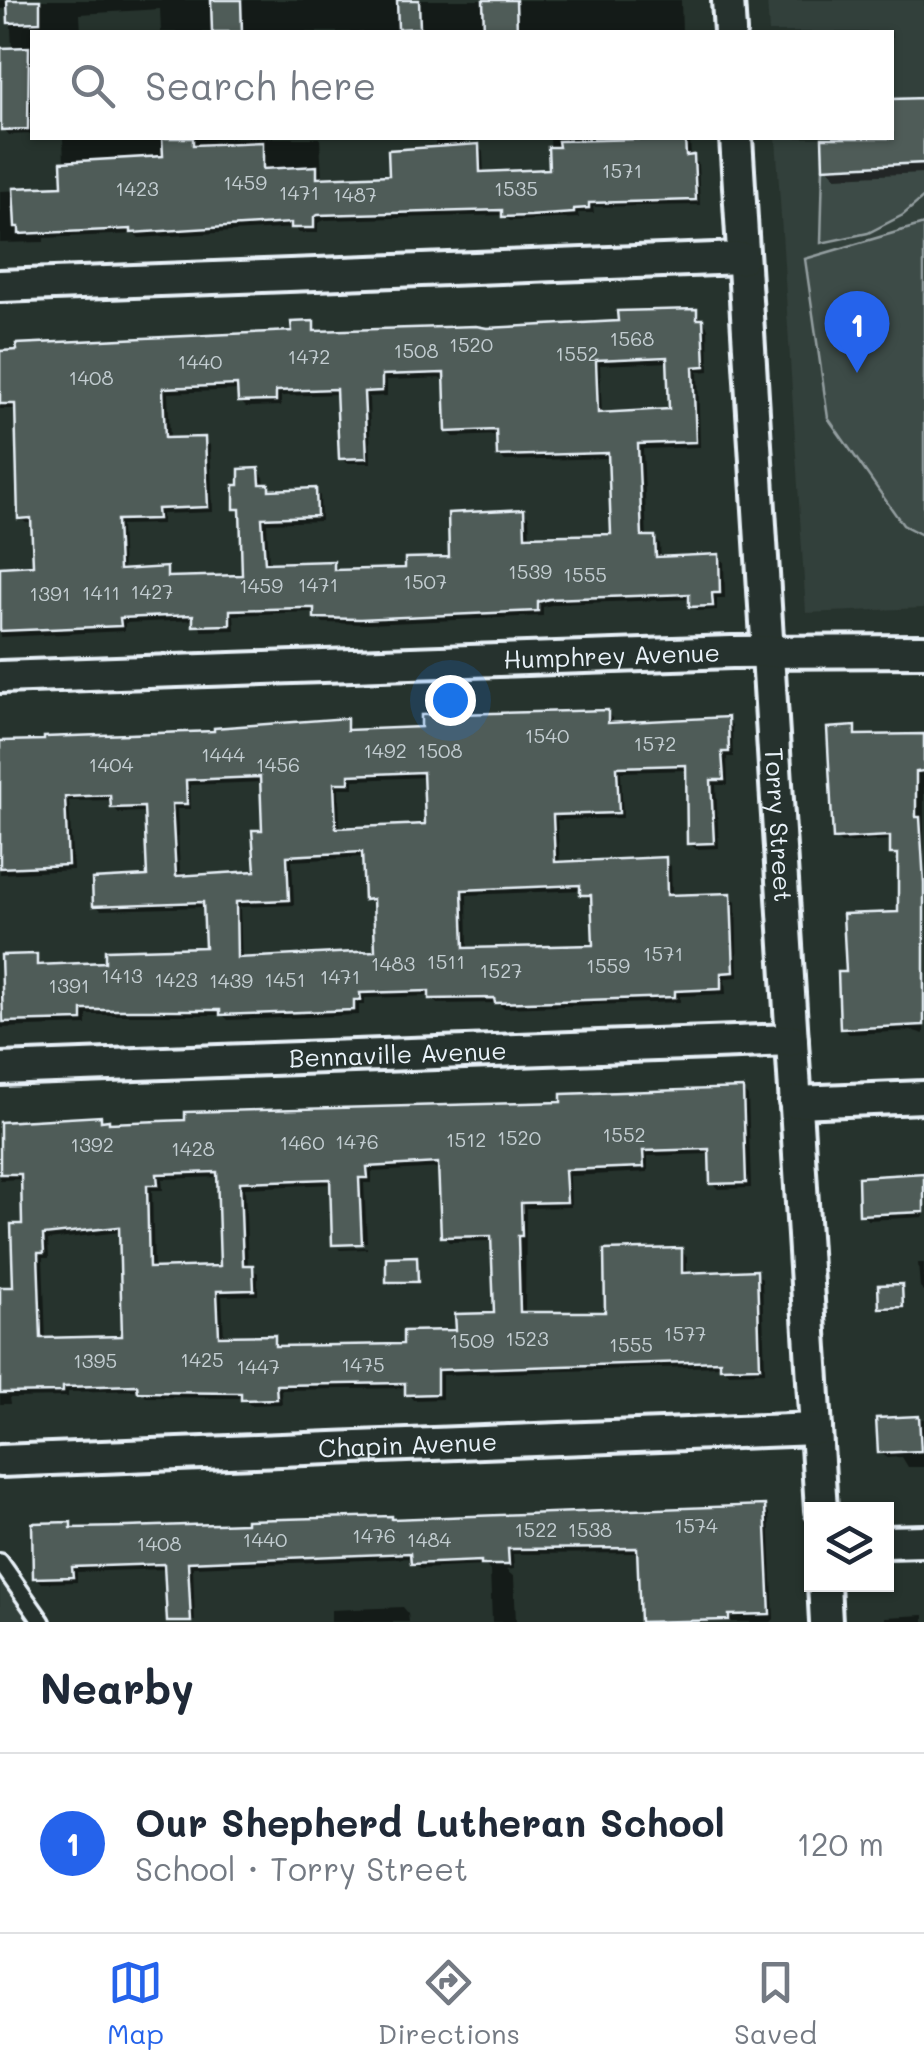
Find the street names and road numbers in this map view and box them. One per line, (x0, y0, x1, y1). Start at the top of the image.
street label: Humphrey Avenue (503, 635, 720, 675)
street label: Torry Street (759, 746, 800, 903)
street label: Bennaville Avenue (288, 1033, 507, 1073)
street label: Chapin Avenue (318, 1425, 498, 1464)

